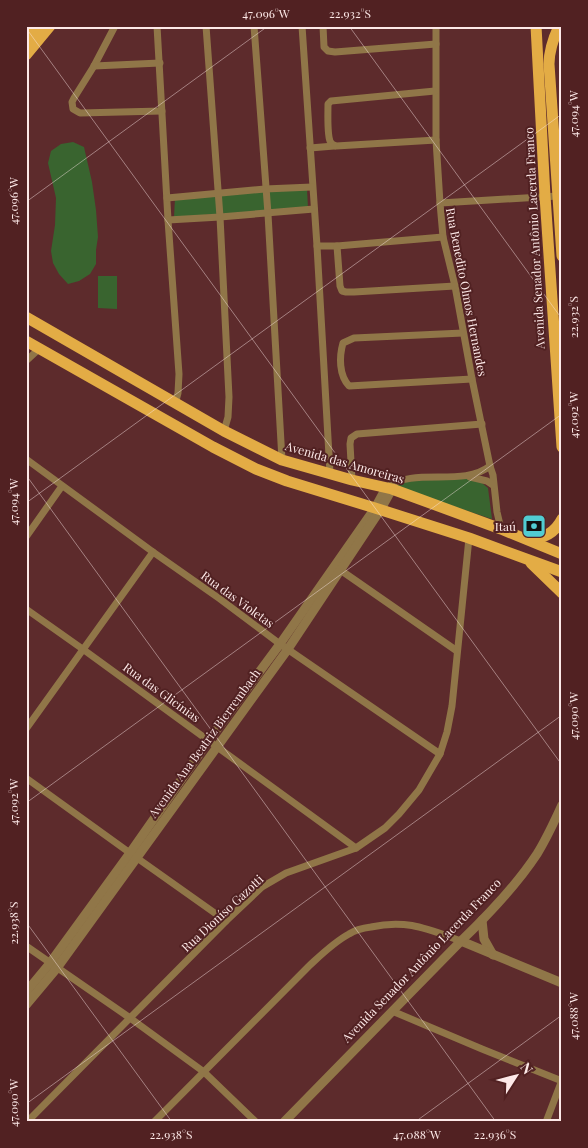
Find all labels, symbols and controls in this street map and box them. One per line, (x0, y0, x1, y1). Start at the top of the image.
text: 47.096°W (242, 5, 290, 21)
text: 22.932°S (329, 5, 371, 21)
text: 47.094°W (565, 90, 581, 138)
street label: Avenida Senador Antônio Lacerda Franco (520, 126, 548, 350)
text: 47.096°W (5, 177, 21, 225)
street label: Rua Benedito Olmos Hernandes (443, 206, 491, 378)
text: 22.932°S (565, 296, 581, 338)
text: 47.092°W (565, 391, 581, 438)
street label: Avenida das Amoreiras (283, 437, 406, 487)
text: 47.094°W (5, 478, 21, 526)
bank icon: Itaú (521, 513, 547, 539)
place label: Itaú (495, 518, 516, 534)
street label: Rua das Violetas (198, 567, 278, 631)
street label: Rua das Glicínias (120, 659, 204, 725)
street label: Avenida Ana Beatriz Bierrembach (144, 665, 263, 821)
text: 47.090°W (565, 692, 581, 740)
text: 47.092°W (5, 778, 21, 825)
street label: Rua Dioníso Gazotti (178, 871, 267, 955)
street label: Avenida Senador Antônio Lacerda Franco (337, 874, 504, 1046)
text: 22.938°S (5, 902, 21, 944)
text: 47.088°W (565, 992, 581, 1040)
north arrow (490, 1050, 540, 1100)
text: N (516, 1058, 538, 1078)
text: 47.090°W (5, 1079, 21, 1127)
text: 22.938°S (150, 1126, 192, 1142)
text: 47.088°W (393, 1126, 441, 1142)
text: 22.936°S (474, 1126, 516, 1142)

